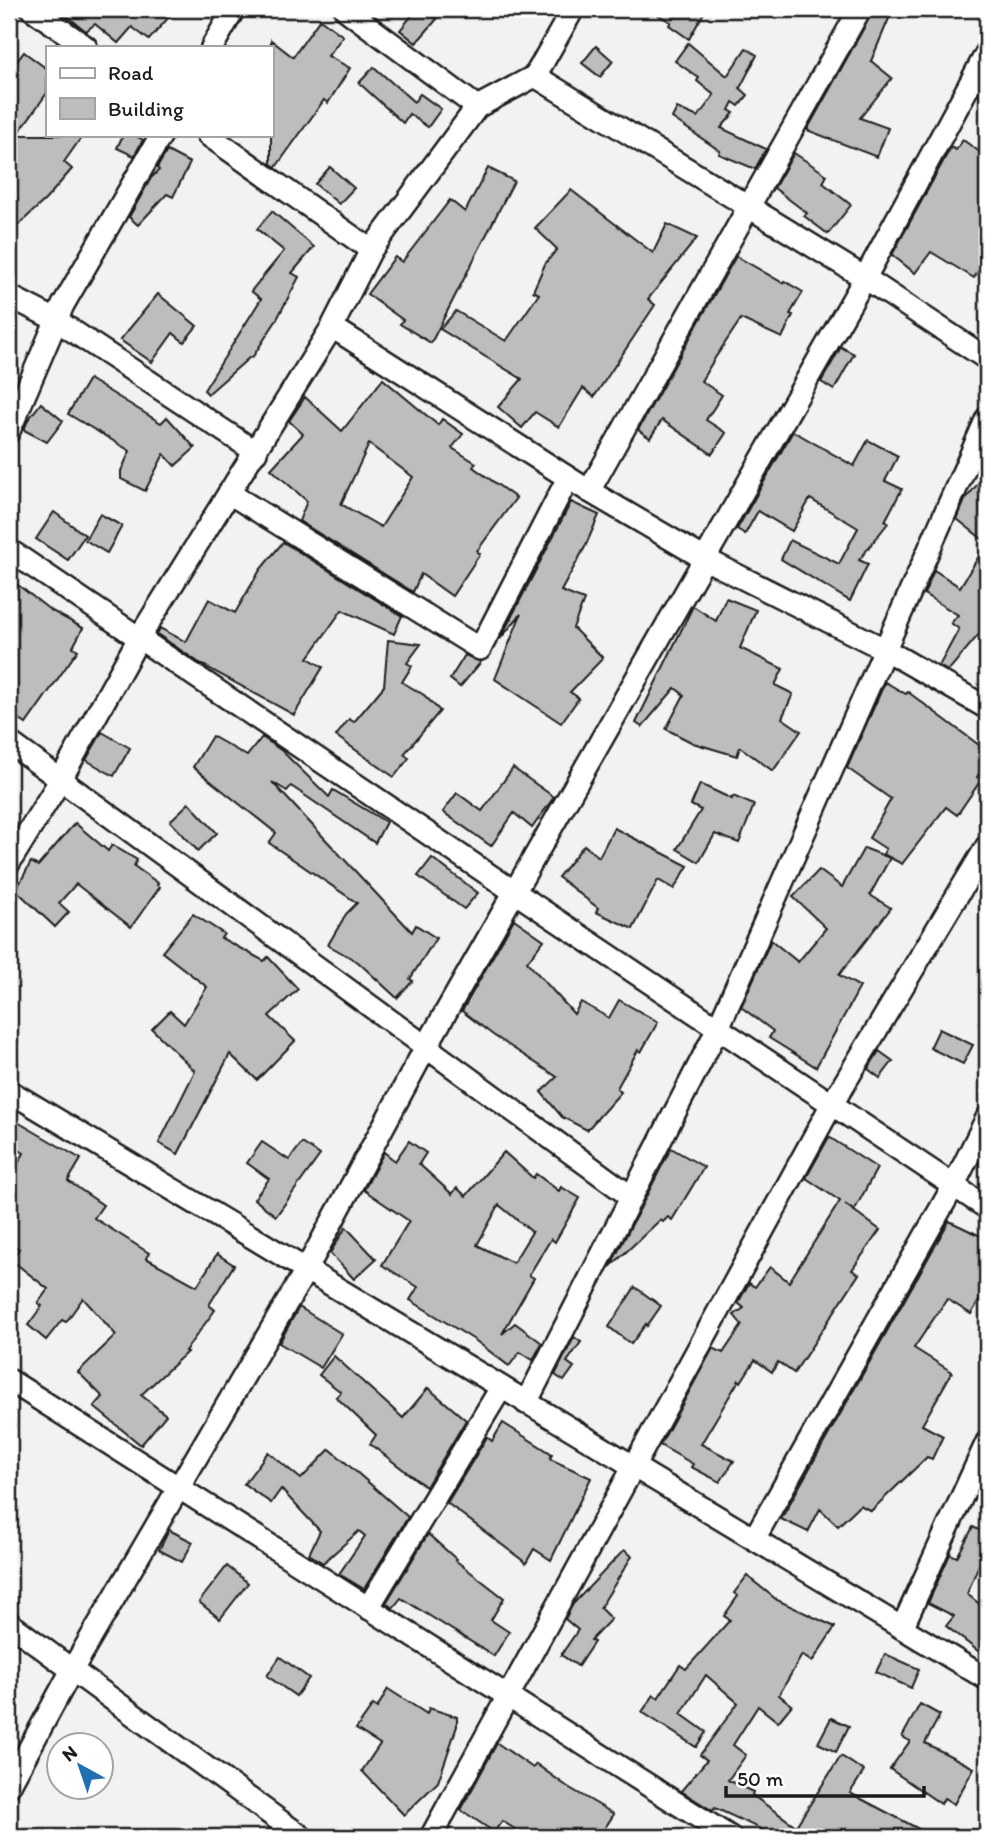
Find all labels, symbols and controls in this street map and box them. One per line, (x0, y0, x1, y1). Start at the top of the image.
legend (46, 46, 273, 136)
text: Road (108, 60, 154, 85)
text: Building (108, 96, 184, 121)
north arrow (46, 1730, 116, 1800)
text: N (57, 1740, 82, 1766)
scale bar (726, 1755, 924, 1799)
text: 50 m (737, 1766, 784, 1791)

